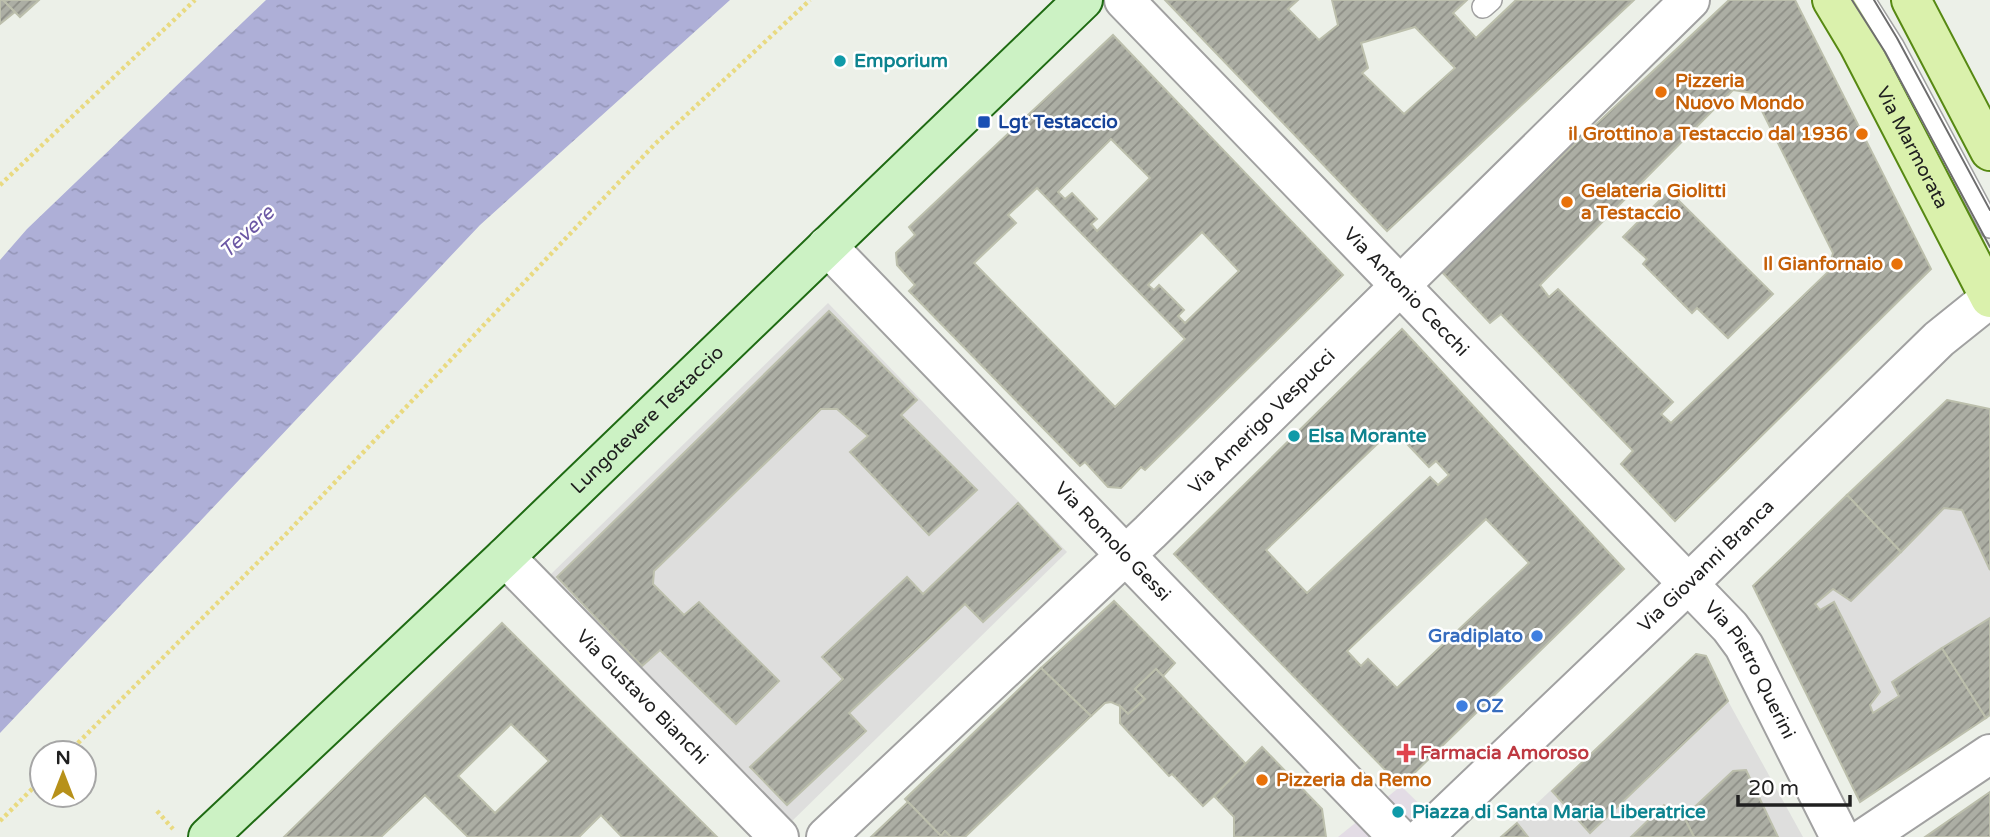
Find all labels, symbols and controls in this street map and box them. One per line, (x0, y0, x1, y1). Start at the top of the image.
place label: Emporium (854, 50, 948, 73)
marker: Emporium (832, 53, 848, 69)
place label: Pizzeria Nuovo Mondo (1675, 70, 1804, 114)
street label: Via Marmorata (1871, 83, 1953, 212)
marker: Pizzeria Nuovo Mondo (1653, 84, 1669, 100)
place label: Lgt Testaccio (998, 111, 1118, 134)
marker: Lgt Testaccio (976, 114, 992, 130)
place label: il Grottino a Testaccio dal 1936 (1568, 123, 1848, 145)
marker: il Grottino a Testaccio dal 1936 (1854, 126, 1870, 142)
place label: Gelateria Giolitti a Testaccio (1581, 180, 1726, 224)
marker: Gelateria Giolitti a Testaccio (1559, 194, 1575, 210)
water label: Tevere (214, 200, 280, 264)
street label: Via Antonio Cecchi (1339, 223, 1473, 361)
place label: Il Gianfornaio (1763, 253, 1883, 275)
marker: Il Gianfornaio (1889, 256, 1905, 272)
street label: Lungotevere Testaccio (567, 341, 728, 498)
street label: Via Amerigo Vespucci (1184, 345, 1340, 499)
place label: Elsa Morante (1308, 425, 1427, 447)
marker: Elsa Morante (1286, 428, 1302, 444)
street label: Via Romolo Gessi (1050, 478, 1175, 606)
street label: Via Giovanni Branca (1634, 495, 1779, 637)
street label: Via Pietro Querini (1700, 596, 1800, 743)
street label: Via Gustavo Bianchi (572, 625, 713, 769)
place label: Gradiplato (1428, 625, 1523, 648)
marker: Gradiplato (1529, 628, 1545, 644)
place label: OZ (1476, 695, 1504, 717)
marker: OZ (1454, 698, 1470, 714)
north arrow (28, 739, 98, 809)
place label: Farmacia Amoroso (1420, 742, 1589, 764)
marker: Farmacia Amoroso (1398, 745, 1414, 761)
text: N (55, 747, 71, 769)
scale bar (1738, 764, 1850, 808)
place label: Pizzeria da Remo (1276, 769, 1432, 791)
marker: Pizzeria da Remo (1254, 772, 1270, 788)
text: 20 m (1748, 776, 1799, 801)
place label: Piazza di Santa Maria Liberatrice (1412, 801, 1706, 823)
marker: Piazza di Santa Maria Liberatrice (1390, 804, 1406, 820)

